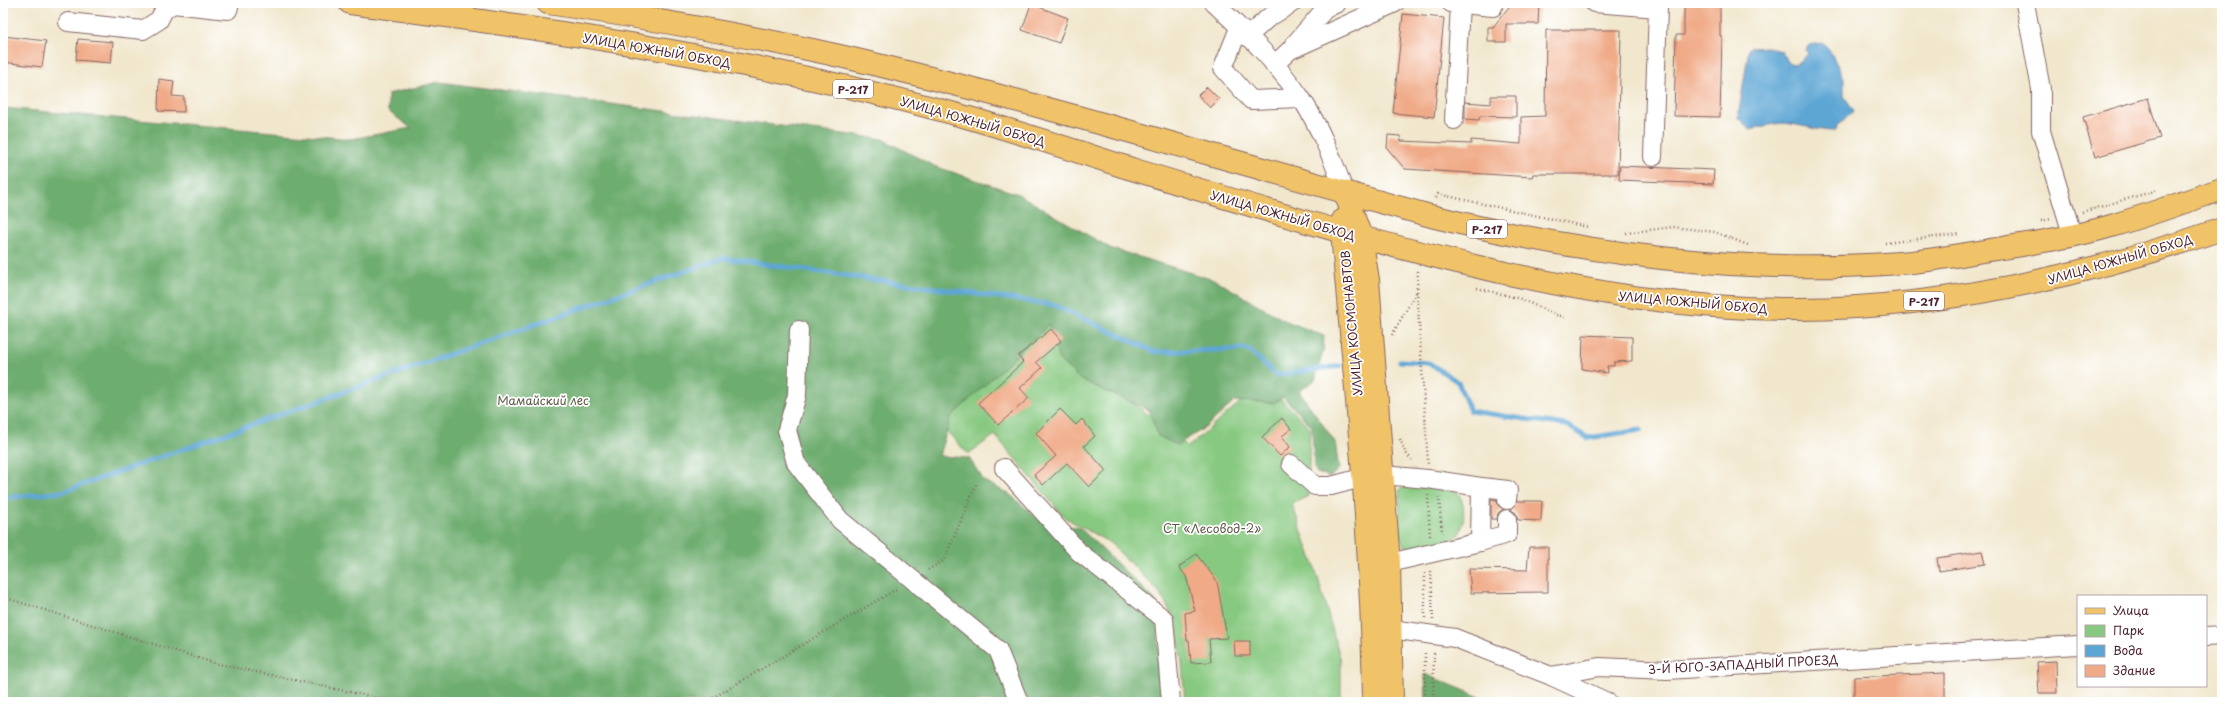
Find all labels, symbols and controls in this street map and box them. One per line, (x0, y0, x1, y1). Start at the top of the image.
street label: УЛИЦА ЮЖНЫЙ ОБХОД (581, 28, 733, 72)
road number: Р-217 (833, 80, 873, 98)
street label: УЛИЦА ЮЖНЫЙ ОБХОД (898, 92, 1048, 151)
street label: УЛИЦА ЮЖНЫЙ ОБХОД (1208, 186, 1358, 245)
road number: Р-217 (1467, 220, 1507, 238)
street label: УЛИЦА ЮЖНЫЙ ОБХОД (2045, 229, 2195, 288)
street label: УЛИЦА КОСМОНАВТОВ (1336, 250, 1366, 396)
street label: УЛИЦА ЮЖНЫЙ ОБХОД (1617, 286, 1769, 318)
road number: Р-217 (1904, 292, 1944, 310)
park label: Мамайский лес (497, 391, 589, 409)
park label: СТ «Лесовод-2» (1163, 519, 1261, 537)
legend (2077, 595, 2207, 687)
text: Улица (2113, 601, 2149, 619)
text: Парк (2113, 621, 2145, 639)
text: Вода (2113, 641, 2143, 659)
street label: 3-Й ЮГО-ЗАПАДНЫЙ ПРОЕЗД (1647, 650, 1839, 678)
text: Здание (2113, 661, 2155, 679)

